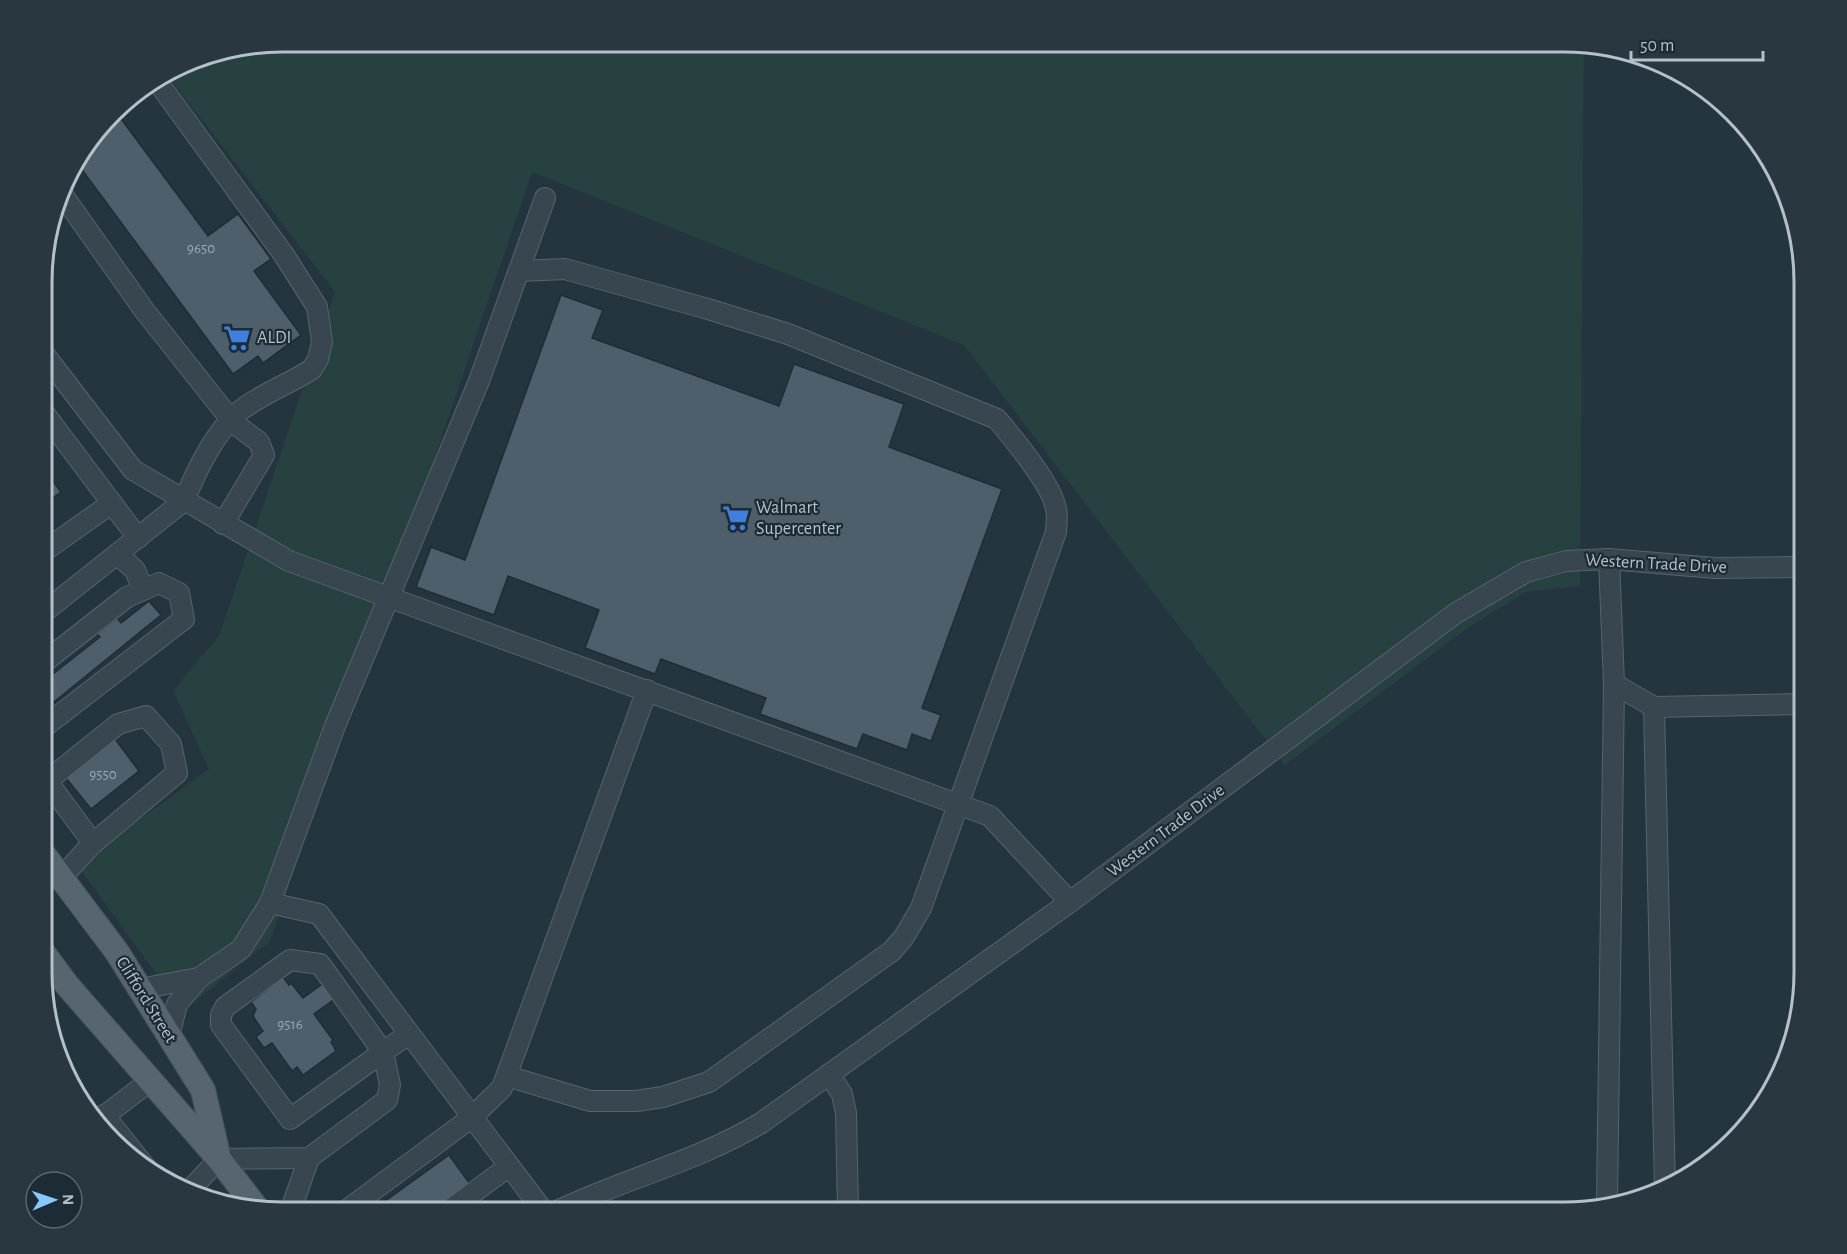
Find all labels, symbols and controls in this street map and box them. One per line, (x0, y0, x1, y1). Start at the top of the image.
scale bar (1631, 24, 1763, 62)
text: 50 m (1640, 37, 1674, 55)
house number: 9650 (187, 241, 215, 256)
supermarket icon: ALDI (222, 323, 252, 353)
place label: ALDI (257, 329, 291, 347)
place label: Walmart Supercenter (756, 499, 841, 538)
supermarket icon: Walmart Supercenter (721, 503, 751, 533)
street label: Western Trade Drive (1585, 551, 1727, 577)
house number: 9550 (89, 767, 117, 782)
street label: Western Trade Drive (1104, 781, 1228, 881)
street label: Clifford Street (112, 954, 180, 1046)
house number: 9516 (277, 1017, 303, 1032)
north arrow (24, 1170, 84, 1230)
text: N (60, 1194, 76, 1205)

